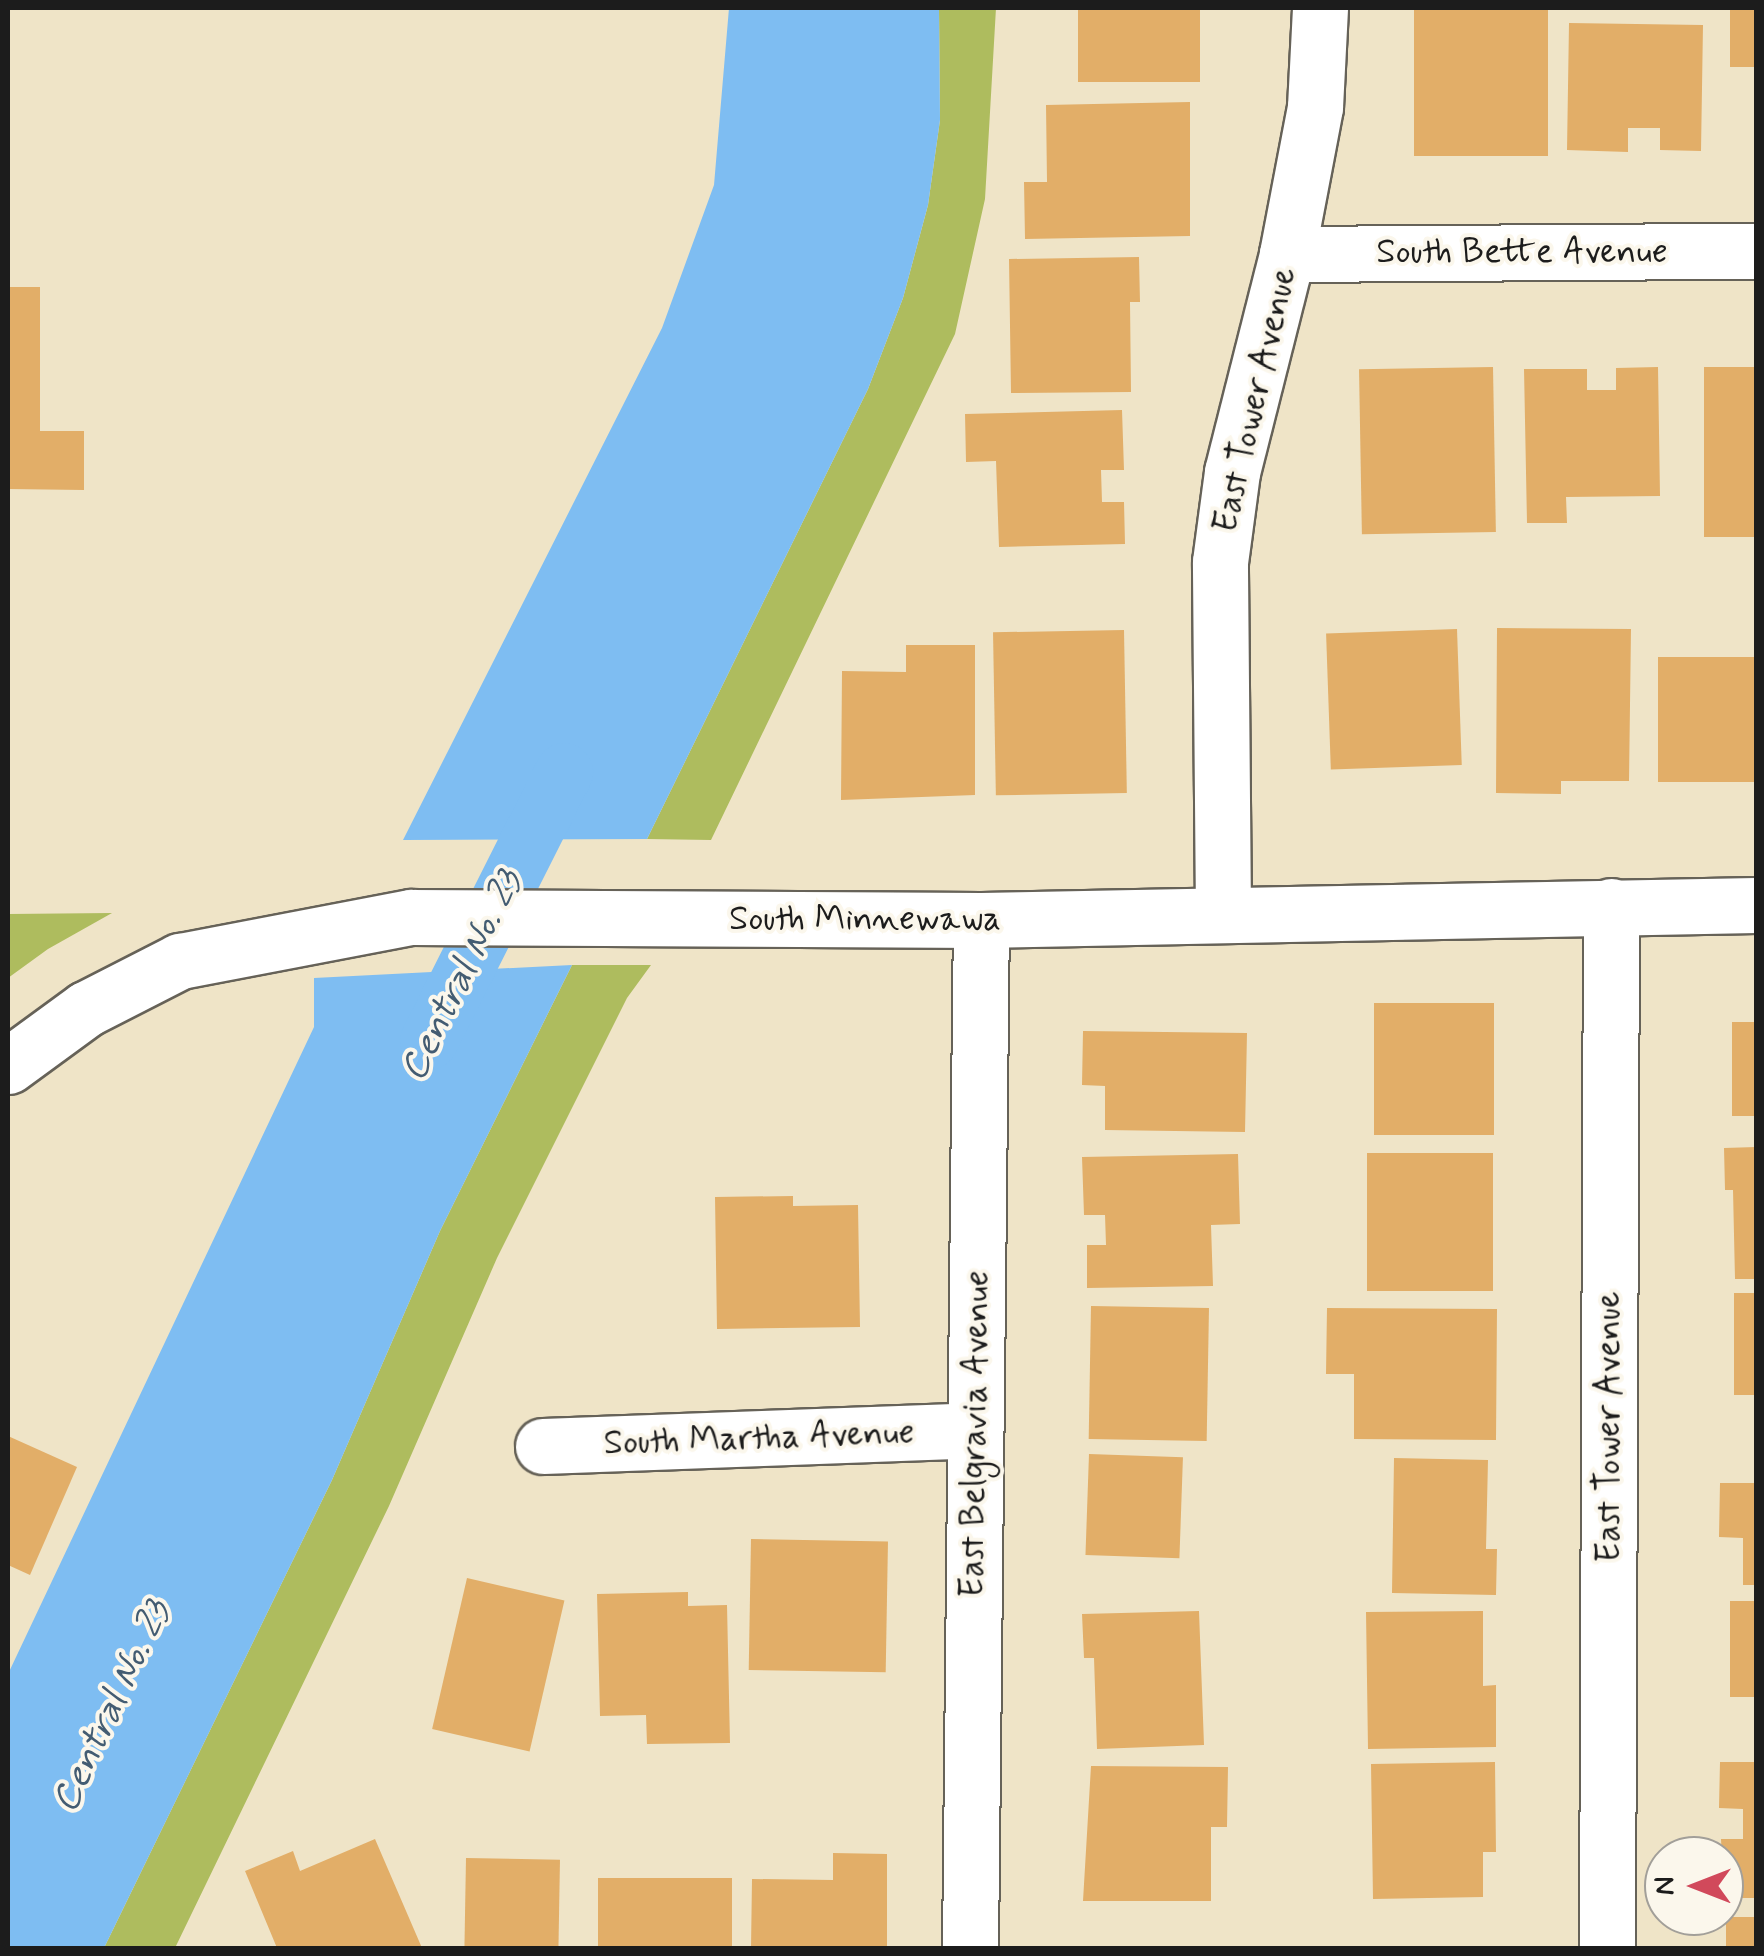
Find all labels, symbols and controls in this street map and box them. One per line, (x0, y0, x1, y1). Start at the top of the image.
street label: South Bette Avenue (1374, 231, 1670, 273)
street label: East Tower Avenue (1203, 260, 1307, 540)
water label: Central No. 23 (391, 862, 533, 1090)
street label: South Minnewawa (729, 898, 1001, 940)
street label: East Belgravia Avenue (951, 1268, 999, 1600)
street label: East Tower Avenue (1588, 1289, 1630, 1565)
street label: South Martha Avenue (601, 1412, 917, 1464)
water label: Central No. 23 (43, 1593, 181, 1821)
north arrow (1644, 1836, 1744, 1936)
text: N (1647, 1877, 1684, 1895)

